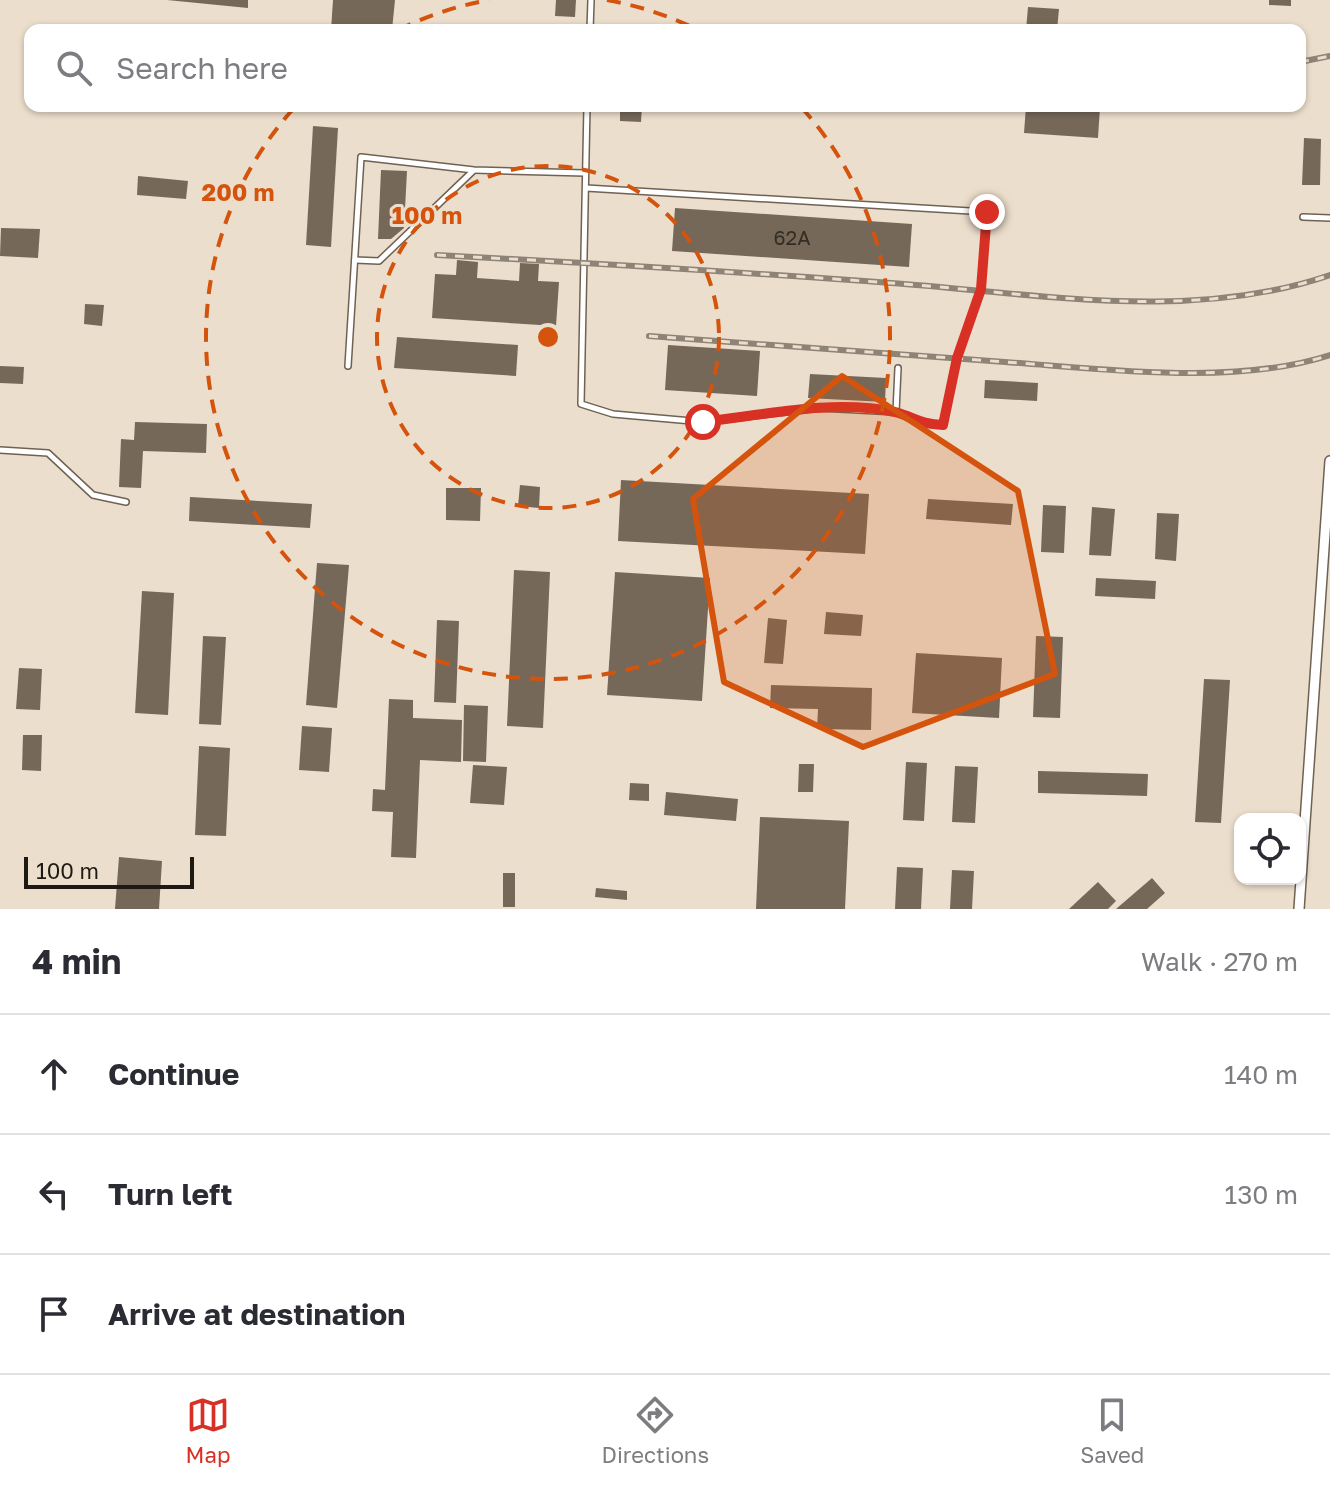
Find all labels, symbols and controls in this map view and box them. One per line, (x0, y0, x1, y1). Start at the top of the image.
search box (24, 24, 1306, 112)
icon: search (52, 46, 96, 90)
text: Search here (116, 50, 288, 86)
text: 200 m (202, 177, 274, 206)
route end (969, 194, 1005, 230)
text: 100 m (392, 200, 462, 229)
house number: 62А (773, 225, 811, 249)
centre of rings (534, 323, 562, 351)
route start (685, 404, 721, 440)
map controls (1234, 813, 1306, 885)
button: locate (1234, 813, 1306, 885)
scale bar (24, 853, 194, 889)
text: 100 m (36, 857, 99, 884)
text: 4 min (32, 941, 121, 981)
text: Walk · 270 m (1141, 946, 1298, 977)
icon: ahead (32, 1052, 76, 1096)
text: Continue (108, 1056, 239, 1092)
text: 140 m (1224, 1059, 1298, 1090)
icon: left (32, 1172, 76, 1216)
text: Turn left (108, 1176, 233, 1212)
text: 130 m (1225, 1179, 1298, 1210)
icon: arrive (32, 1292, 76, 1336)
text: Arrive at destination (108, 1296, 405, 1332)
tab: Map (186, 1393, 230, 1468)
tab: Directions (602, 1393, 709, 1468)
tab: Saved (1080, 1393, 1144, 1468)

